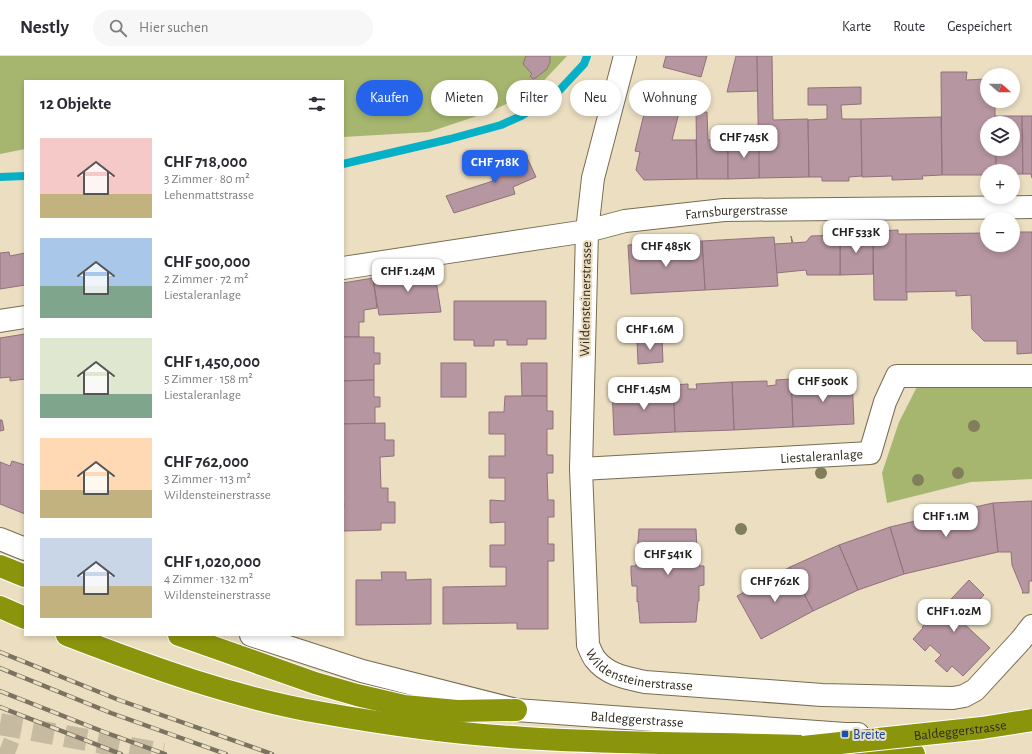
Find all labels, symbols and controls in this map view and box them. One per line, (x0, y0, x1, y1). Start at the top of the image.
search box (93, 10, 373, 46)
icon: search (107, 17, 129, 39)
text: Nestly (20, 18, 69, 37)
text: Hier suchen (139, 20, 209, 35)
text: Karte (842, 20, 871, 34)
text: Route (893, 20, 925, 34)
text: Gespeichert (947, 20, 1012, 34)
north arrow (980, 68, 1020, 108)
map controls (980, 68, 1020, 252)
chip: Kaufen (356, 80, 423, 116)
chip: Mieten (431, 80, 498, 116)
chip: Filter (506, 80, 562, 116)
chip: Neu (570, 80, 621, 116)
chip: Wohnung (629, 80, 711, 116)
icon: filters (306, 93, 328, 115)
text: 12 Objekte (40, 95, 111, 112)
button: layers (980, 116, 1020, 156)
pin: CHF 745K (703, 125, 785, 159)
text: CHF 745K (719, 131, 769, 144)
pin: CHF 718K (454, 150, 536, 184)
text: CHF 718,000 (164, 153, 247, 170)
icon: home (72, 154, 120, 202)
text: CHF 718K (471, 156, 519, 169)
button: + (980, 164, 1020, 204)
text: 3 Zimmer · 80 m² (164, 173, 250, 186)
text: Lehenmattstrasse (164, 189, 254, 202)
street label: Farnsburgerstrasse (684, 203, 788, 222)
button: − (980, 212, 1020, 252)
pin: CHF 533K (815, 220, 897, 254)
text: CHF 533K (832, 226, 880, 239)
pin: CHF 485K (625, 234, 707, 268)
text: CHF 485K (641, 240, 691, 253)
street label: Wildensteinerstrasse (578, 241, 594, 357)
text: CHF 500,000 (164, 253, 250, 270)
icon: home (72, 254, 120, 302)
pin: CHF 1.24M (362, 259, 454, 293)
text: CHF 1.24M (381, 265, 435, 278)
text: 2 Zimmer · 72 m² (164, 273, 249, 286)
text: Liestaleranlage (164, 289, 241, 302)
pin: CHF 1.6M (609, 317, 691, 351)
text: CHF 1.6M (626, 323, 674, 336)
text: CHF 1,450,000 (164, 353, 260, 370)
icon: home (72, 354, 120, 402)
pin: CHF 500K (782, 369, 864, 403)
text: 5 Zimmer · 158 m² (164, 373, 253, 386)
text: CHF 500K (798, 375, 848, 388)
pin: CHF 1.45M (598, 377, 690, 411)
text: CHF 1.45M (617, 383, 671, 396)
text: Liestaleranlage (164, 389, 241, 402)
street label: Liestaleranlage (780, 447, 863, 466)
text: CHF 762,000 (164, 453, 249, 470)
icon: home (72, 454, 120, 502)
text: 3 Zimmer · 113 m² (164, 473, 251, 486)
text: Wildensteinerstrasse (164, 489, 271, 502)
pin: CHF 1.1M (905, 504, 987, 538)
text: CHF 1.1M (923, 510, 969, 523)
pin: CHF 541K (627, 542, 709, 576)
text: CHF 541K (644, 548, 692, 561)
text: CHF 1,020,000 (164, 553, 261, 570)
icon: home (72, 554, 120, 602)
pin: CHF 762K (734, 569, 816, 603)
text: 4 Zimmer · 132 m² (164, 573, 253, 586)
text: CHF 762K (750, 575, 800, 588)
text: Wildensteinerstrasse (164, 589, 271, 602)
pin: CHF 1.02M (908, 599, 1000, 633)
text: CHF 1.02M (927, 605, 981, 618)
street label: Wildensteinerstrasse (583, 647, 693, 693)
street label: Baldeggerstrasse (590, 709, 684, 730)
street label: Baldeggerstrasse (913, 718, 1007, 743)
place label: Breite (853, 728, 885, 742)
marker: Breite (840, 729, 850, 739)

